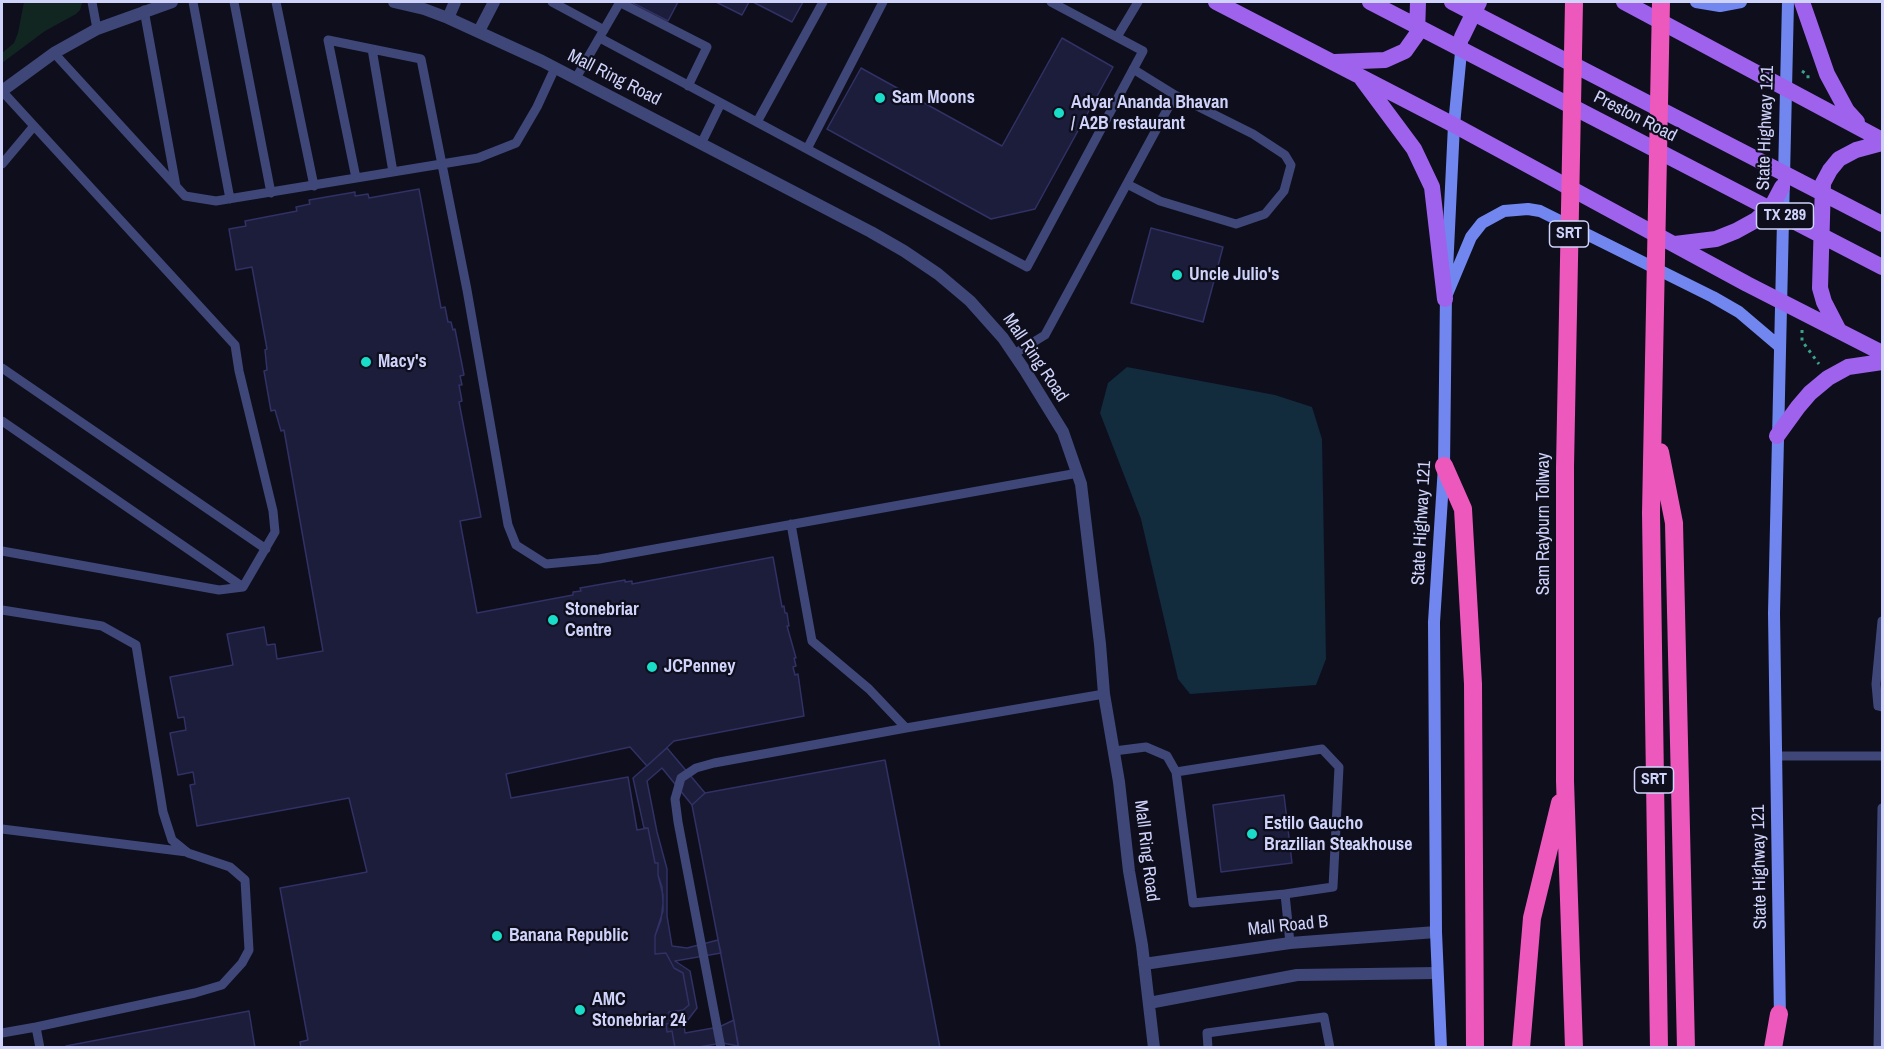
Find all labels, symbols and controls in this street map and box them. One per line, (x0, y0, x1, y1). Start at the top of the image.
street label: Mall Ring Road (564, 45, 664, 111)
street label: State Highway 121 (1753, 65, 1779, 191)
place label: Sam Moons (892, 87, 975, 109)
street label: Preston Road (1590, 87, 1680, 147)
marker: Sam Moons (873, 91, 887, 105)
place label: Adyar Ananda Bhavan / A2B restaurant (1071, 92, 1228, 134)
marker: Adyar Ananda Bhavan / A2B restaurant (1052, 106, 1066, 120)
road number: TX 289 (1756, 203, 1814, 229)
road number: SRT (1550, 221, 1588, 247)
place label: Uncle Julio's (1189, 264, 1279, 286)
marker: Uncle Julio's (1170, 268, 1184, 282)
street label: Mall Ring Road (998, 310, 1072, 406)
place label: Macy's (378, 351, 427, 373)
marker: Macy's (359, 355, 373, 369)
street label: Sam Rayburn Tollway (1533, 453, 1555, 595)
street label: State Highway 121 (1408, 460, 1436, 586)
place label: Stonebriar Centre (565, 599, 639, 642)
marker: Stonebriar Centre (546, 613, 560, 627)
place label: JCPenney (664, 656, 735, 678)
marker: JCPenney (645, 660, 659, 674)
road number: SRT (1634, 767, 1674, 793)
street label: Mall Ring Road (1129, 799, 1163, 903)
street label: State Highway 121 (1748, 804, 1772, 930)
place label: Estilo Gaucho Brazilian Steakhouse (1264, 813, 1412, 856)
marker: Estilo Gaucho Brazilian Steakhouse (1245, 827, 1259, 841)
street label: Mall Road B (1247, 911, 1329, 941)
place label: Banana Republic (509, 925, 629, 947)
marker: Banana Republic (490, 929, 504, 943)
place label: AMC Stonebriar 24 (592, 989, 686, 1032)
marker: AMC Stonebriar 24 (573, 1003, 587, 1017)

